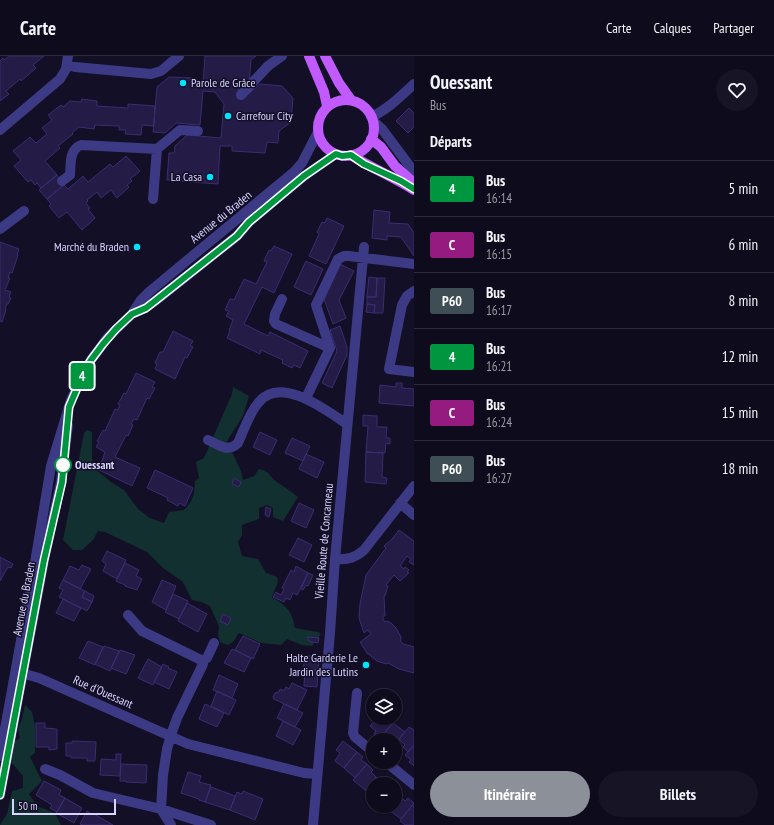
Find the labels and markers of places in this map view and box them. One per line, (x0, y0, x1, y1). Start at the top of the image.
place label: Parole de Grâce (191, 75, 255, 90)
marker: Parole de Grâce (178, 78, 188, 88)
place label: Carrefour City (236, 108, 293, 123)
marker: Carrefour City (223, 111, 233, 121)
place label: La Casa (171, 169, 202, 184)
marker: La Casa (205, 172, 215, 182)
place label: Marché du Braden (54, 239, 129, 254)
marker: Marché du Braden (132, 242, 142, 252)
marker: Ouessant (54, 456, 72, 474)
place label: Ouessant (75, 457, 115, 472)
place label: Halte Garderie Le Jardin des Lutins (286, 650, 358, 679)
marker: Halte Garderie Le Jardin des Lutins (361, 660, 371, 670)

